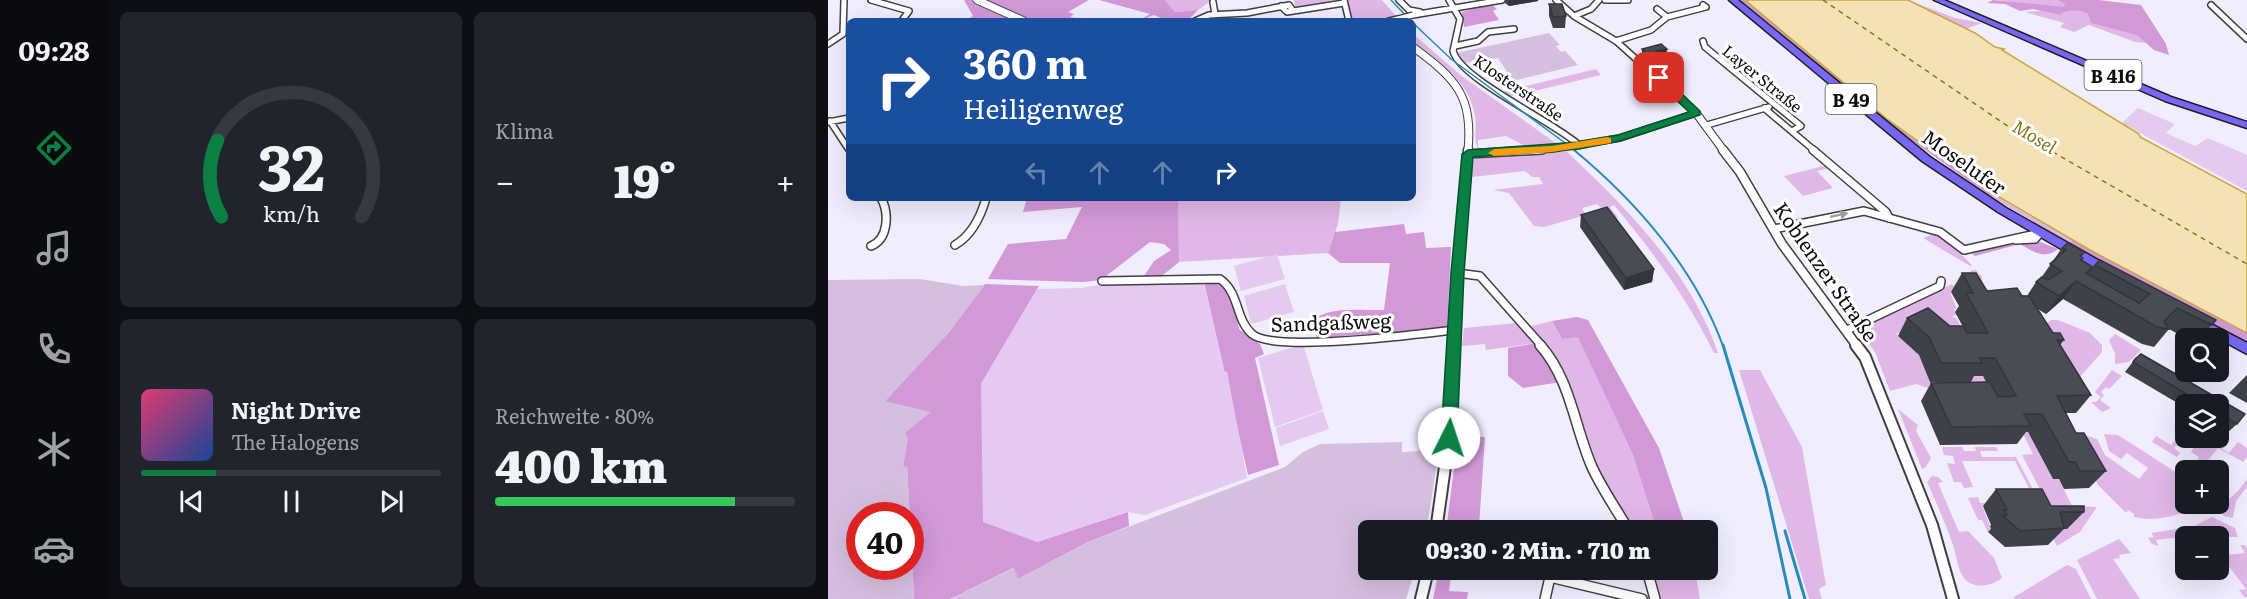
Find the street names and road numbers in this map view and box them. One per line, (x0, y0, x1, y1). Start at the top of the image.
street label: Layer Straße (1718, 38, 1808, 118)
street label: Klosterstraße (1469, 48, 1569, 126)
road number: B 416 (2084, 60, 2142, 90)
road number: B 49 (1826, 84, 1876, 114)
street label: Moselufer (1917, 121, 2014, 201)
street label: Koblenzer Straße (1768, 195, 1886, 347)
street label: Sandgaßweg (1270, 304, 1393, 338)

